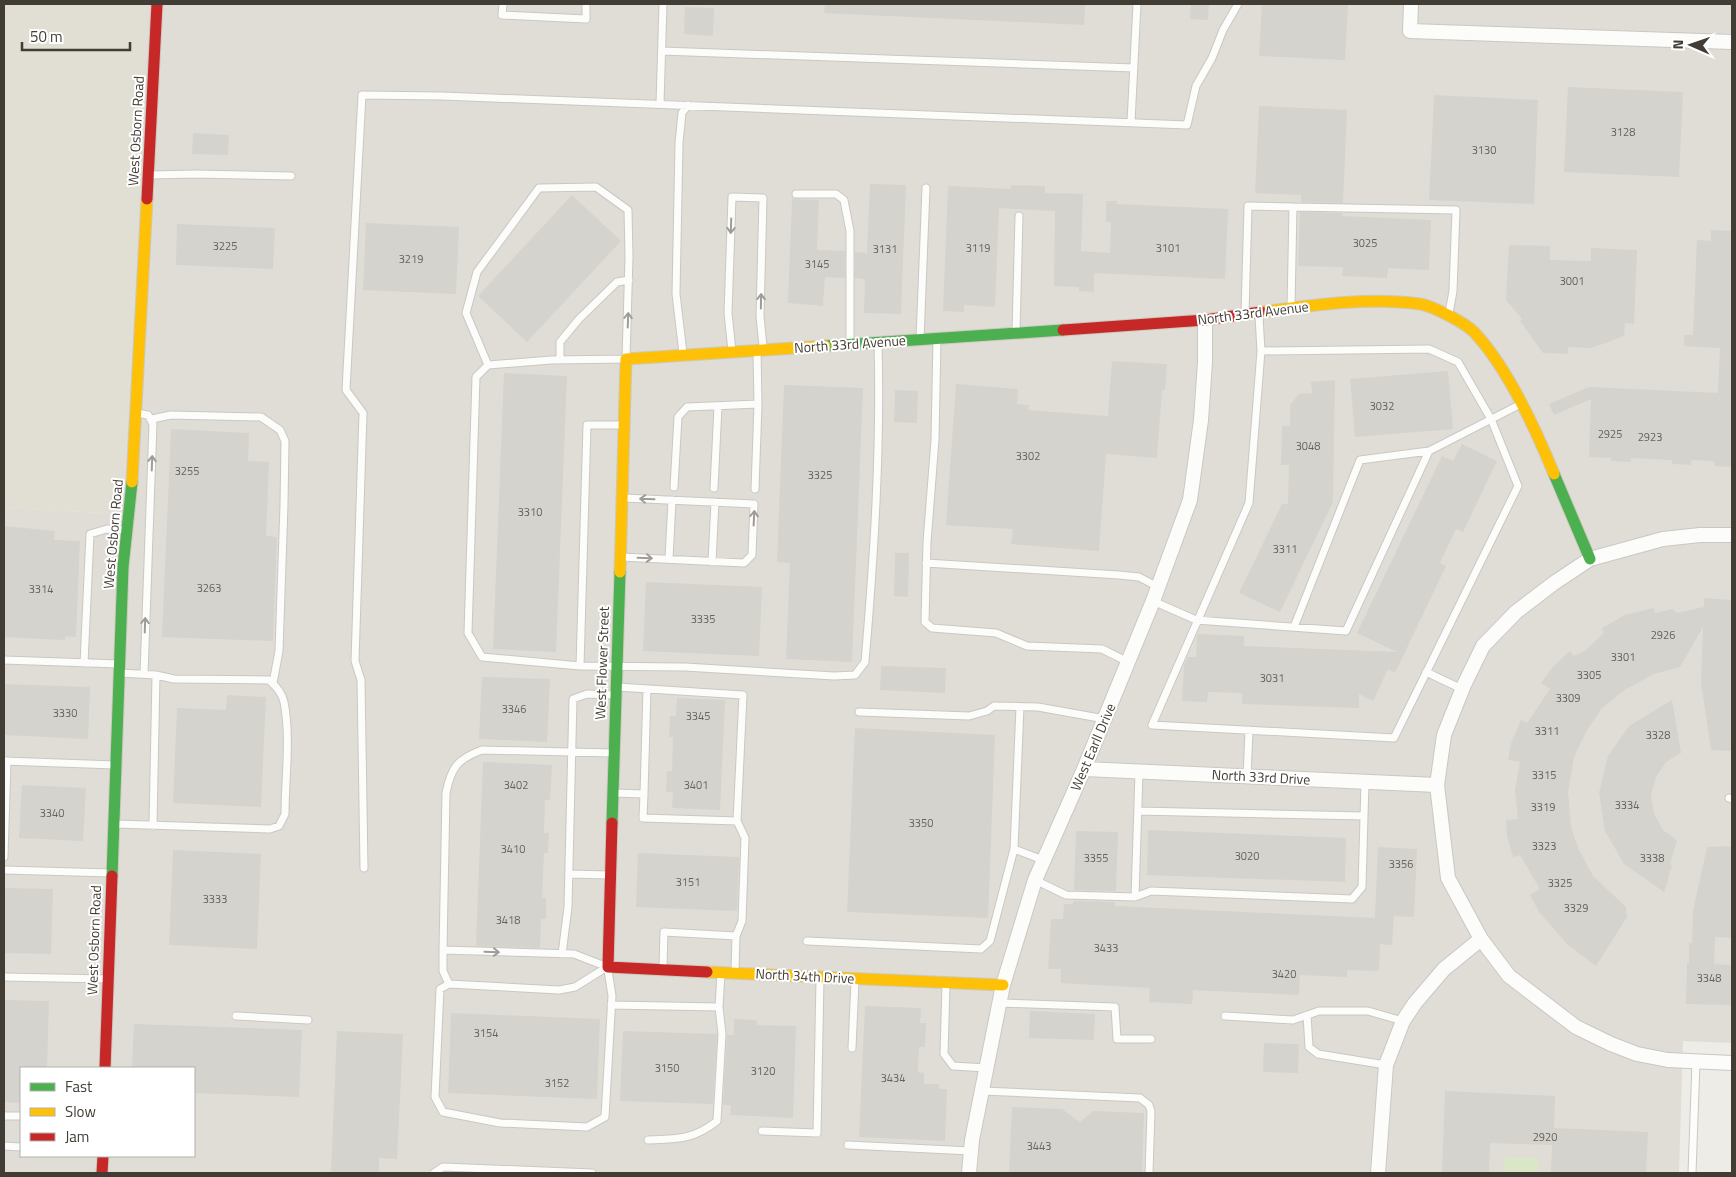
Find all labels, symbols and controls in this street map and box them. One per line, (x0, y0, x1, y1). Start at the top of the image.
scale bar (22, 20, 130, 52)
north arrow (1666, 20, 1716, 70)
text: 50 m (30, 25, 63, 48)
text: N (1667, 39, 1688, 50)
street label: West Osborn Road (122, 76, 149, 186)
house number: 3128 (1611, 124, 1635, 140)
house number: 3130 (1472, 142, 1496, 158)
one-way arrow (726, 217, 736, 233)
house number: 3025 (1353, 235, 1377, 251)
house number: 3225 (213, 238, 237, 254)
house number: 3119 (966, 240, 990, 256)
house number: 3101 (1156, 240, 1180, 256)
house number: 3131 (873, 241, 897, 257)
house number: 3219 (399, 251, 423, 267)
house number: 3145 (805, 256, 829, 272)
house number: 3001 (1560, 273, 1584, 289)
one-way arrow (756, 294, 766, 310)
street label: North 33rd Avenue (1196, 295, 1310, 330)
one-way arrow (623, 312, 632, 328)
street label: North 33rd Avenue (793, 329, 906, 358)
house number: 3032 (1370, 398, 1394, 414)
house number: 2925 (1598, 426, 1622, 442)
house number: 2923 (1638, 429, 1662, 445)
house number: 3048 (1296, 438, 1320, 454)
house number: 3302 (1016, 448, 1040, 464)
one-way arrow (147, 455, 156, 471)
house number: 3255 (175, 463, 199, 479)
house number: 3325 (808, 467, 832, 483)
street label: West Osborn Road (97, 478, 128, 590)
one-way arrow (639, 494, 655, 503)
house number: 3310 (518, 504, 542, 520)
one-way arrow (749, 510, 758, 526)
house number: 3311 (1273, 541, 1297, 557)
one-way arrow (637, 554, 653, 563)
house number: 3263 (197, 580, 221, 596)
house number: 3314 (29, 581, 53, 597)
street label: West Flower Street (589, 606, 614, 720)
house number: 3335 (691, 611, 715, 627)
one-way arrow (141, 618, 150, 634)
house number: 2926 (1651, 627, 1675, 643)
house number: 3301 (1611, 649, 1635, 665)
house number: 3305 (1577, 667, 1601, 683)
house number: 3031 (1260, 670, 1284, 686)
house number: 3309 (1556, 690, 1580, 706)
street label: West Earll Drive (1065, 700, 1120, 794)
house number: 3346 (502, 701, 526, 717)
house number: 3330 (53, 705, 77, 721)
house number: 3345 (686, 708, 710, 724)
house number: 3311 (1535, 723, 1559, 739)
house number: 3328 (1646, 727, 1670, 743)
street label: North 33rd Drive (1211, 763, 1311, 790)
house number: 3315 (1532, 767, 1556, 783)
house number: 3402 (504, 777, 528, 793)
house number: 3401 (684, 777, 708, 793)
house number: 3334 (1615, 797, 1639, 813)
house number: 3319 (1531, 799, 1555, 815)
house number: 3340 (40, 805, 64, 821)
house number: 3350 (909, 815, 933, 831)
house number: 3323 (1532, 838, 1556, 854)
house number: 3410 (501, 841, 525, 857)
house number: 3020 (1235, 848, 1259, 864)
house number: 3355 (1084, 850, 1108, 866)
house number: 3338 (1640, 850, 1664, 866)
house number: 3356 (1389, 856, 1413, 872)
house number: 3151 (676, 874, 700, 890)
house number: 3325 (1548, 875, 1572, 891)
street label: West Osborn Road (81, 885, 106, 995)
house number: 3333 (203, 891, 227, 907)
house number: 3329 (1564, 900, 1588, 916)
house number: 3418 (496, 912, 520, 928)
house number: 3433 (1094, 940, 1118, 956)
one-way arrow (483, 947, 499, 957)
street label: North 34th Drive (755, 962, 855, 989)
house number: 3420 (1272, 966, 1296, 982)
house number: 3348 (1697, 970, 1721, 986)
house number: 3154 (474, 1025, 498, 1041)
house number: 3150 (655, 1060, 679, 1076)
house number: 3120 (751, 1063, 775, 1079)
legend (20, 1067, 195, 1157)
house number: 3434 (881, 1070, 905, 1086)
text: Fast (65, 1075, 93, 1098)
house number: 3152 (545, 1075, 569, 1091)
text: Slow (65, 1100, 96, 1123)
text: Jam (65, 1125, 89, 1148)
house number: 2920 (1533, 1129, 1557, 1145)
house number: 3443 (1027, 1138, 1051, 1154)

